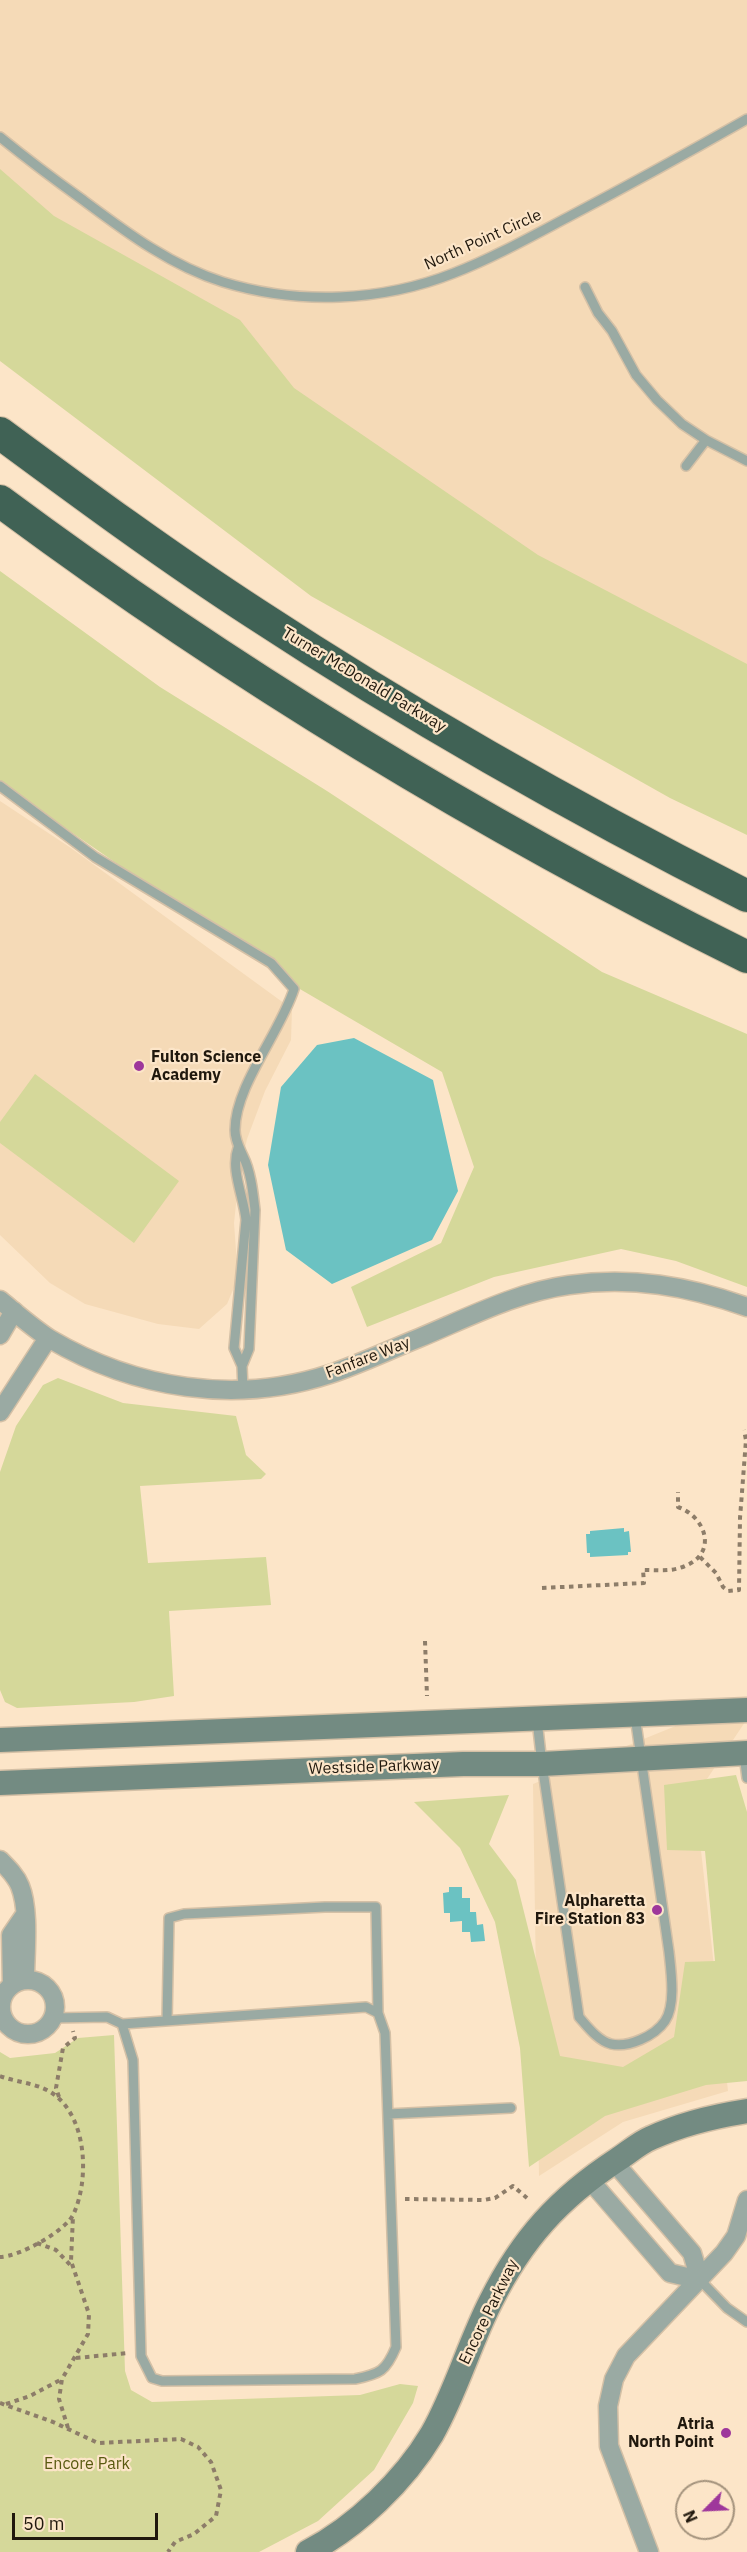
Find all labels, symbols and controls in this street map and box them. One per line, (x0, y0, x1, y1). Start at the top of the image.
street label: North Point Circle (421, 206, 545, 274)
street label: Turner McDonald Parkway (279, 623, 449, 737)
place label: Fulton Science Academy (151, 1047, 261, 1085)
marker: Fulton Science Academy (132, 1059, 146, 1073)
street label: Fanfare Way (323, 1333, 413, 1383)
street label: Westside Parkway (308, 1755, 440, 1779)
place label: Alpharetta Fire Station 83 (535, 1891, 645, 1929)
marker: Alpharetta Fire Station 83 (650, 1903, 664, 1917)
street label: Encore Parkway (455, 2256, 523, 2368)
place label: Atria North Point (628, 2414, 714, 2452)
marker: Atria North Point (719, 2426, 733, 2440)
park label: Encore Park (44, 2454, 130, 2474)
north arrow (675, 2480, 735, 2540)
scale bar (15, 2501, 160, 2539)
text: N (679, 2507, 702, 2526)
text: 50 m (23, 2512, 65, 2535)

